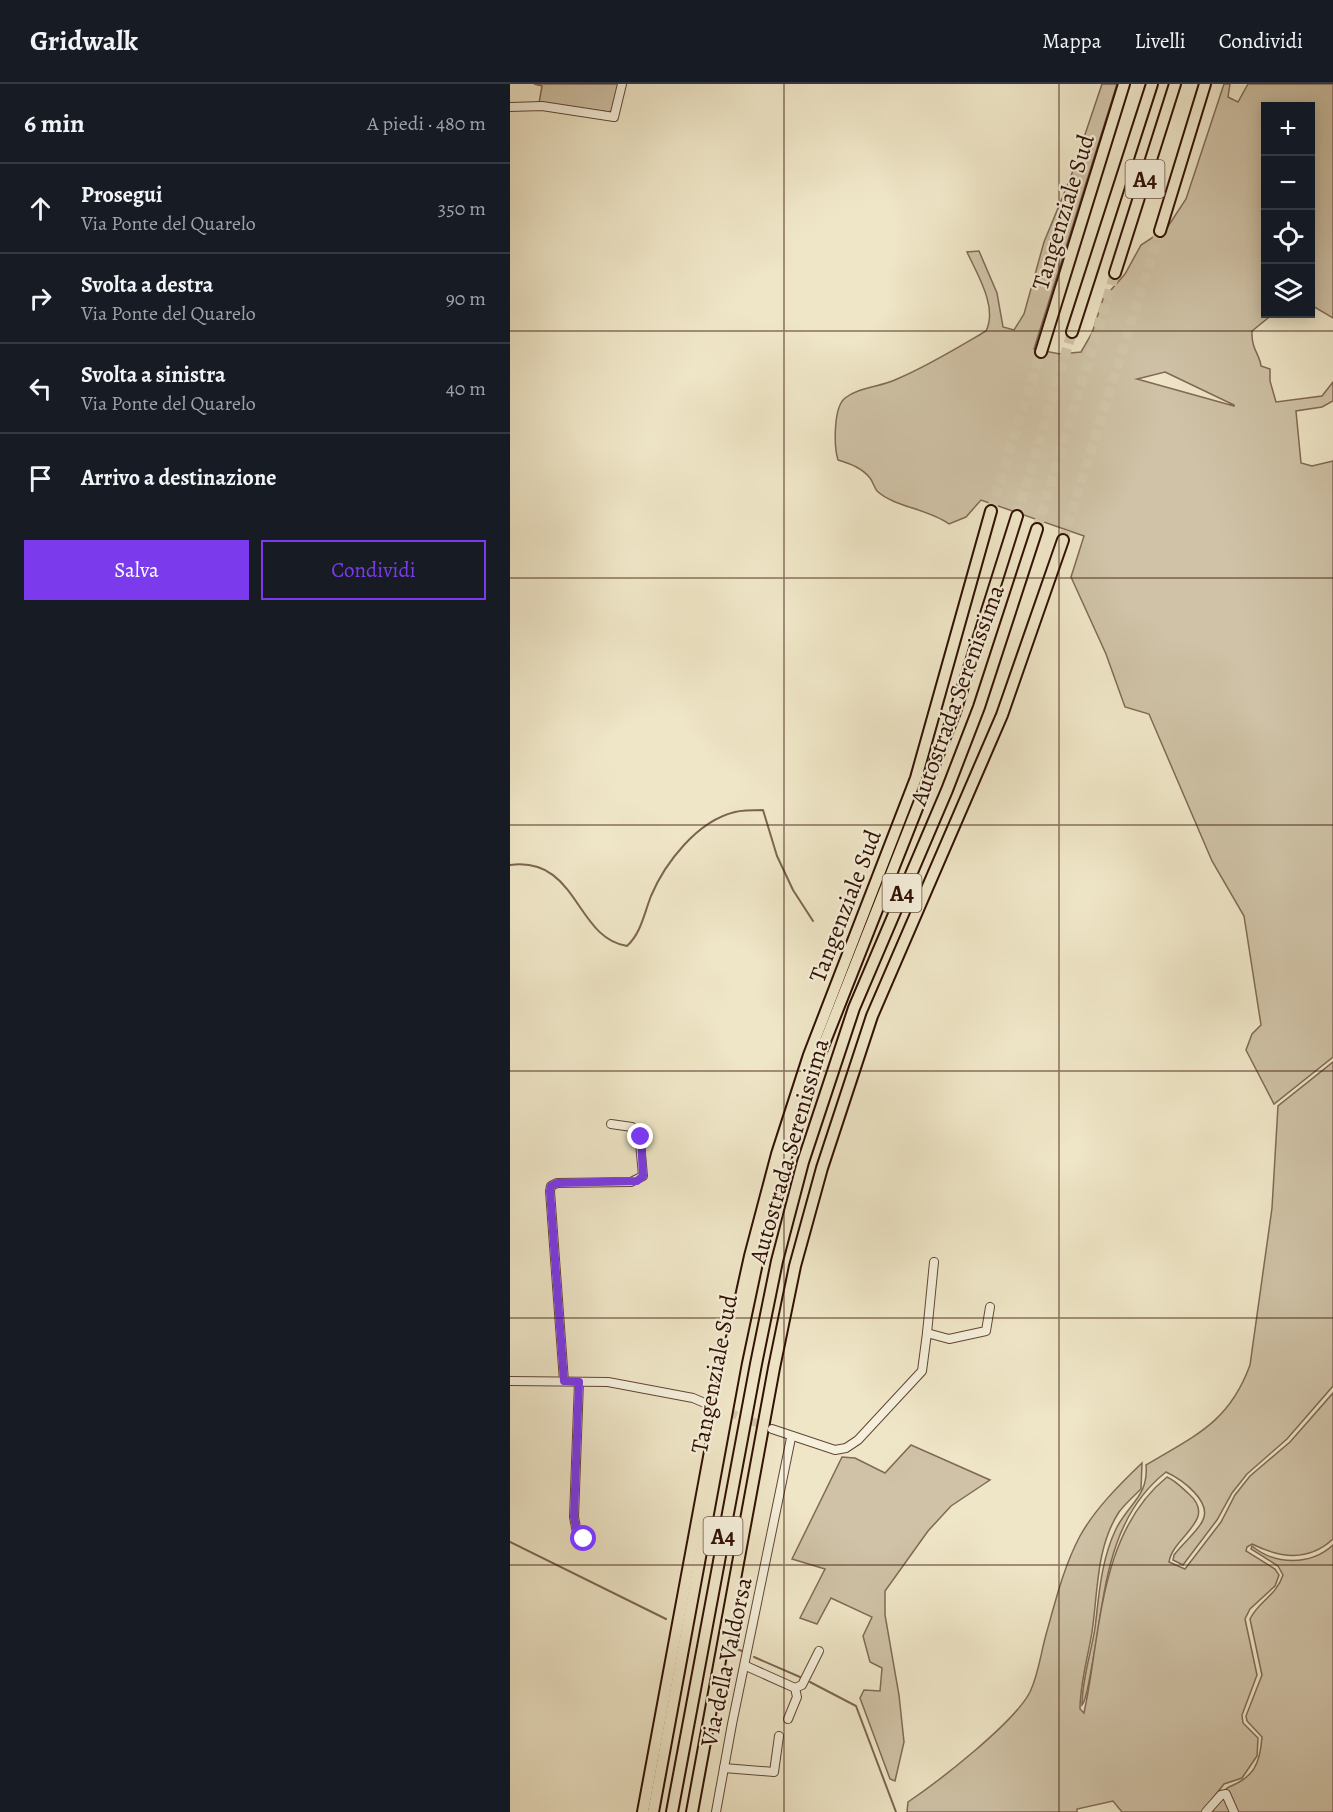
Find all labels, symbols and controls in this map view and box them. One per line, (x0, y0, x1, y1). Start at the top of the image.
text: Gridwalk (30, 22, 138, 60)
text: Mappa (1042, 27, 1101, 55)
text: Livelli (1134, 27, 1186, 55)
text: Condividi (1219, 27, 1303, 55)
map controls (1261, 102, 1315, 318)
button: + (1261, 102, 1315, 156)
text: 6 min (24, 106, 85, 141)
text: A piedi · 480 m (367, 110, 486, 137)
street label: Tangenziale Sud (1024, 130, 1102, 294)
button: − (1261, 156, 1315, 210)
road number: A4 (1126, 160, 1164, 198)
text: Prosegui (81, 180, 162, 210)
icon: ahead (24, 192, 57, 225)
text: 350 m (438, 195, 486, 222)
text: Via Ponte del Quarelo (81, 210, 256, 237)
button: locate (1261, 210, 1315, 264)
button: layers (1261, 264, 1315, 318)
text: Svolta a destra (81, 270, 213, 300)
icon: right (24, 282, 57, 315)
text: 90 m (446, 285, 486, 312)
text: Via Ponte del Quarelo (81, 300, 256, 327)
text: Svolta a sinistra (81, 360, 226, 390)
icon: left (24, 372, 57, 405)
text: 40 m (446, 375, 486, 402)
text: Via Ponte del Quarelo (81, 390, 256, 417)
icon: arrive (24, 462, 57, 495)
text: Arrivo a destinazione (81, 463, 276, 493)
button: Salva (24, 540, 249, 600)
button: Condividi (261, 540, 486, 600)
street label: Autostrada Serenissima (902, 579, 1012, 811)
street label: Tangenziale Sud (801, 825, 889, 987)
road number: A4 (882, 874, 922, 912)
street label: Autostrada Serenissima (741, 1034, 837, 1268)
route end (627, 1123, 653, 1149)
street label: Tangenziale Sud (683, 1292, 745, 1456)
road number: A4 (704, 1517, 742, 1555)
route start (570, 1525, 596, 1551)
street label: Via della Valdorsa (692, 1574, 760, 1751)

